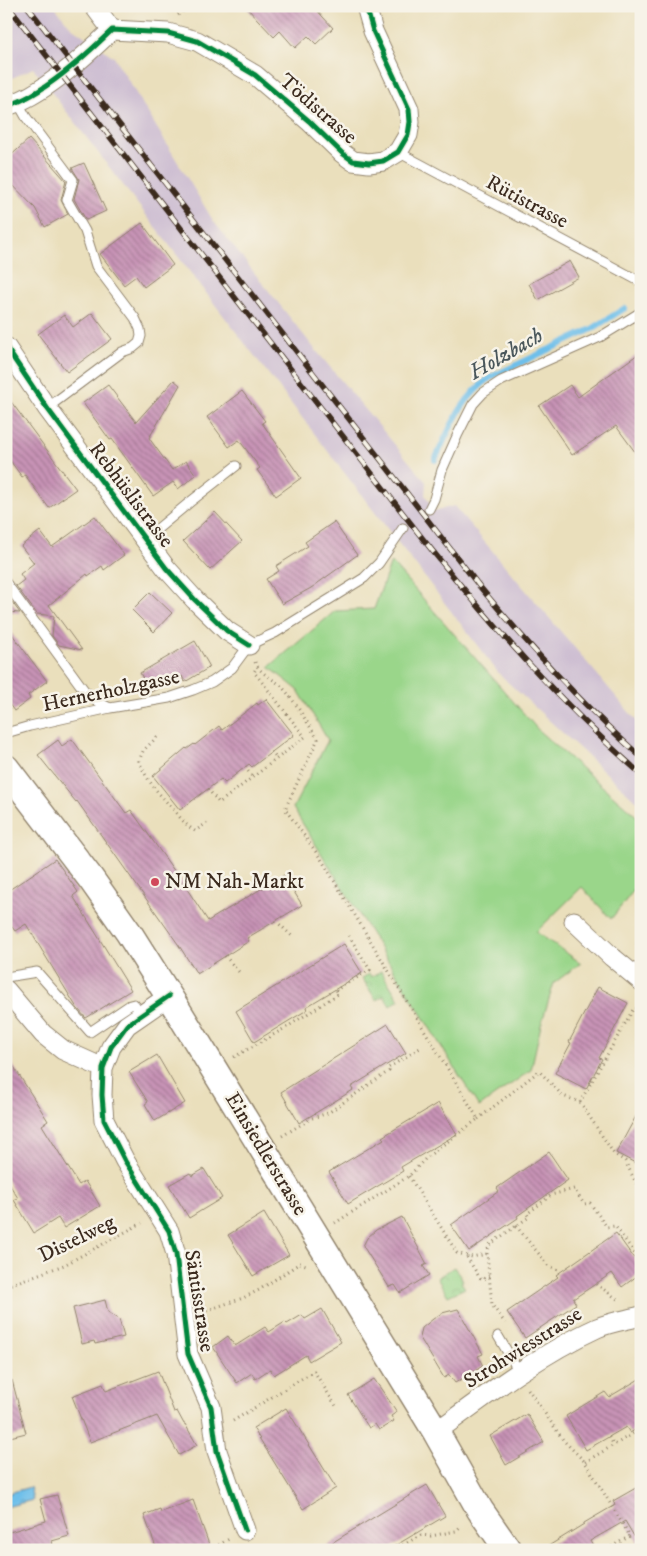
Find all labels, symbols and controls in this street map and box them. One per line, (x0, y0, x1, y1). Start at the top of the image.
street label: Tödistrasse (274, 68, 363, 150)
street label: Rütistrasse (481, 170, 573, 235)
water label: Holzbach (463, 322, 548, 386)
street label: Rebhüslistrasse (83, 437, 179, 553)
street label: Hernerholzgasse (40, 664, 182, 718)
place label: NM Nah-Markt (165, 869, 304, 895)
marker: NM Nah-Markt (149, 876, 161, 888)
street label: Einsiedlerstrasse (219, 1088, 313, 1220)
street label: Distelweg (34, 1209, 120, 1269)
street label: Säntisstrasse (178, 1248, 220, 1354)
street label: Strohwiesstrasse (459, 1301, 587, 1395)

